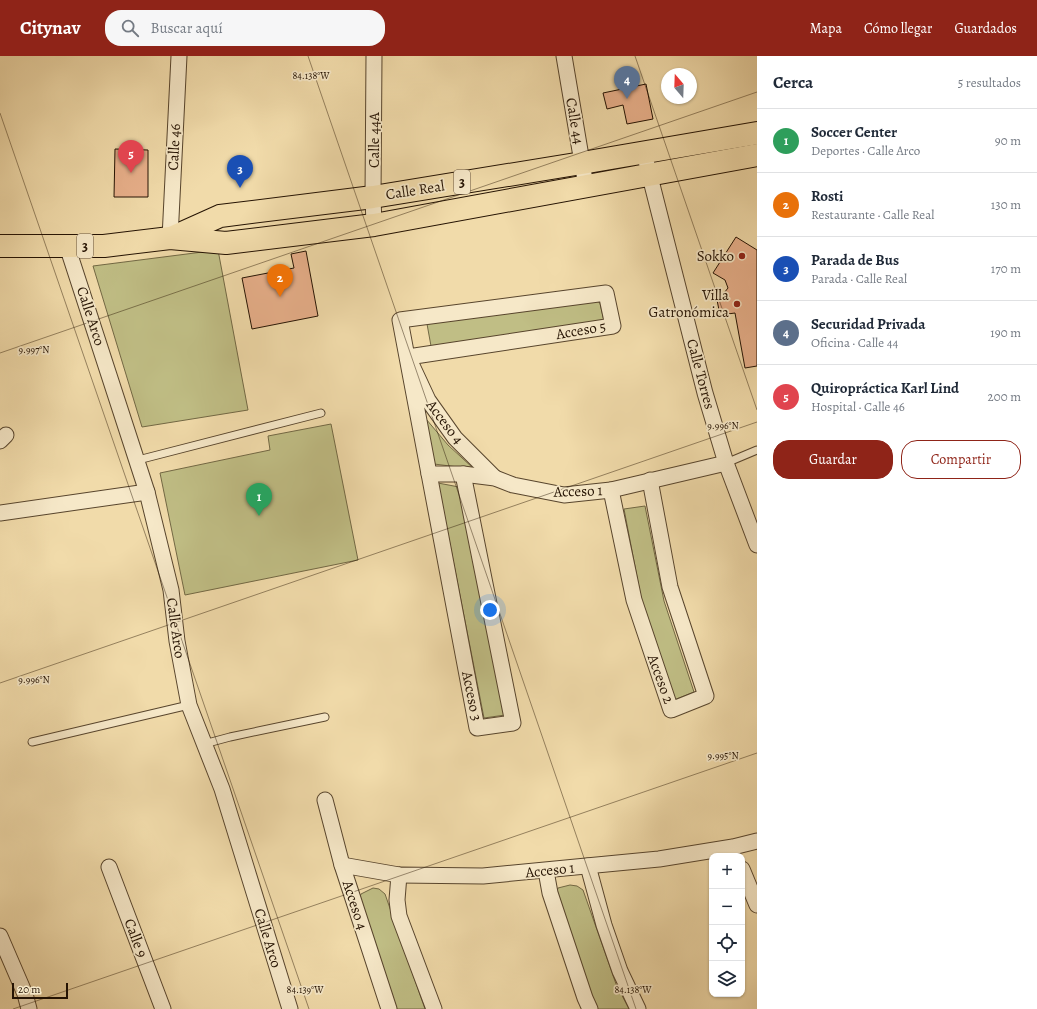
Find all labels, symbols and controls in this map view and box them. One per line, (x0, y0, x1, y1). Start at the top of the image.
search box (105, 10, 385, 46)
text: Citynav (20, 15, 81, 41)
icon: search (119, 17, 141, 39)
text: Buscar aquí (151, 18, 223, 38)
text: Mapa (810, 19, 842, 38)
text: Cómo llegar (864, 19, 932, 38)
text: Guardados (954, 19, 1017, 38)
pin: 4 (614, 66, 640, 99)
north arrow (661, 68, 697, 104)
text: 84.138°W (292, 69, 330, 82)
text: Cerca (773, 71, 813, 94)
text: 5 resultados (958, 74, 1021, 91)
street label: Calle 44 (561, 96, 589, 146)
street label: Calle 44A (364, 112, 384, 168)
text: Soccer Center (811, 122, 897, 142)
street label: Calle 46 (163, 123, 185, 171)
text: 1 (784, 132, 788, 149)
text: 90 m (995, 132, 1021, 149)
pin: 5 (118, 140, 144, 173)
text: Deportes · Calle Arco (811, 142, 920, 159)
pin: 3 (227, 155, 253, 188)
road number: 3 (454, 170, 470, 194)
street label: Calle Real (384, 175, 446, 205)
text: Rosti (811, 186, 843, 206)
text: 2 (783, 196, 789, 213)
text: 130 m (991, 196, 1021, 213)
text: Restaurante · Calle Real (811, 206, 934, 223)
road number: 3 (77, 234, 93, 258)
place label: Sokko (697, 246, 734, 266)
text: Parada de Bus (811, 250, 899, 270)
marker: Sokko (737, 251, 747, 261)
text: 3 (783, 260, 789, 277)
text: 170 m (991, 260, 1021, 277)
pin: 2 (267, 264, 293, 297)
text: Parada · Calle Real (811, 270, 907, 287)
street label: Calle Arco (72, 284, 110, 348)
place label: Villa Gatronómica (649, 285, 729, 322)
marker: Villa Gatronómica (732, 299, 742, 309)
text: Securidad Privada (811, 314, 925, 334)
street label: Acceso 5 (553, 316, 608, 344)
text: 4 (783, 324, 789, 341)
text: 190 m (990, 324, 1021, 341)
text: Oficina · Calle 44 (811, 334, 898, 351)
street label: Calle Torres (682, 337, 720, 411)
text: 9.997°N (18, 343, 50, 356)
text: Quiropráctica Karl Lind (811, 378, 959, 398)
text: 5 (783, 388, 789, 405)
text: 200 m (988, 388, 1021, 405)
street label: Acceso 4 (421, 395, 468, 448)
text: Hospital · Calle 46 (811, 398, 905, 415)
text: 9.996°N (707, 419, 739, 432)
button: Guardar (773, 440, 893, 479)
button: Compartir (901, 440, 1021, 479)
street label: Acceso 1 (552, 480, 603, 502)
pin: 1 (246, 483, 272, 516)
street label: Calle Arco (162, 596, 190, 660)
your location (480, 600, 500, 620)
street label: Acceso 2 (643, 651, 679, 706)
street label: Acceso 3 (457, 668, 487, 723)
text: 9.996°N (18, 673, 50, 686)
text: 9.995°N (707, 749, 739, 762)
map controls (709, 853, 745, 997)
button: + (709, 853, 745, 889)
street label: Acceso 1 (524, 857, 575, 883)
street label: Acceso 4 (337, 877, 372, 932)
button: − (709, 889, 745, 925)
street label: Calle Arco (250, 906, 286, 970)
street label: Calle 9 (119, 916, 153, 961)
button: locate (709, 925, 745, 961)
button: layers (709, 961, 745, 997)
scale bar (12, 981, 68, 1000)
text: 20 m (18, 982, 40, 997)
text: 84.139°W (287, 983, 324, 996)
text: 84.138°W (614, 983, 652, 996)

